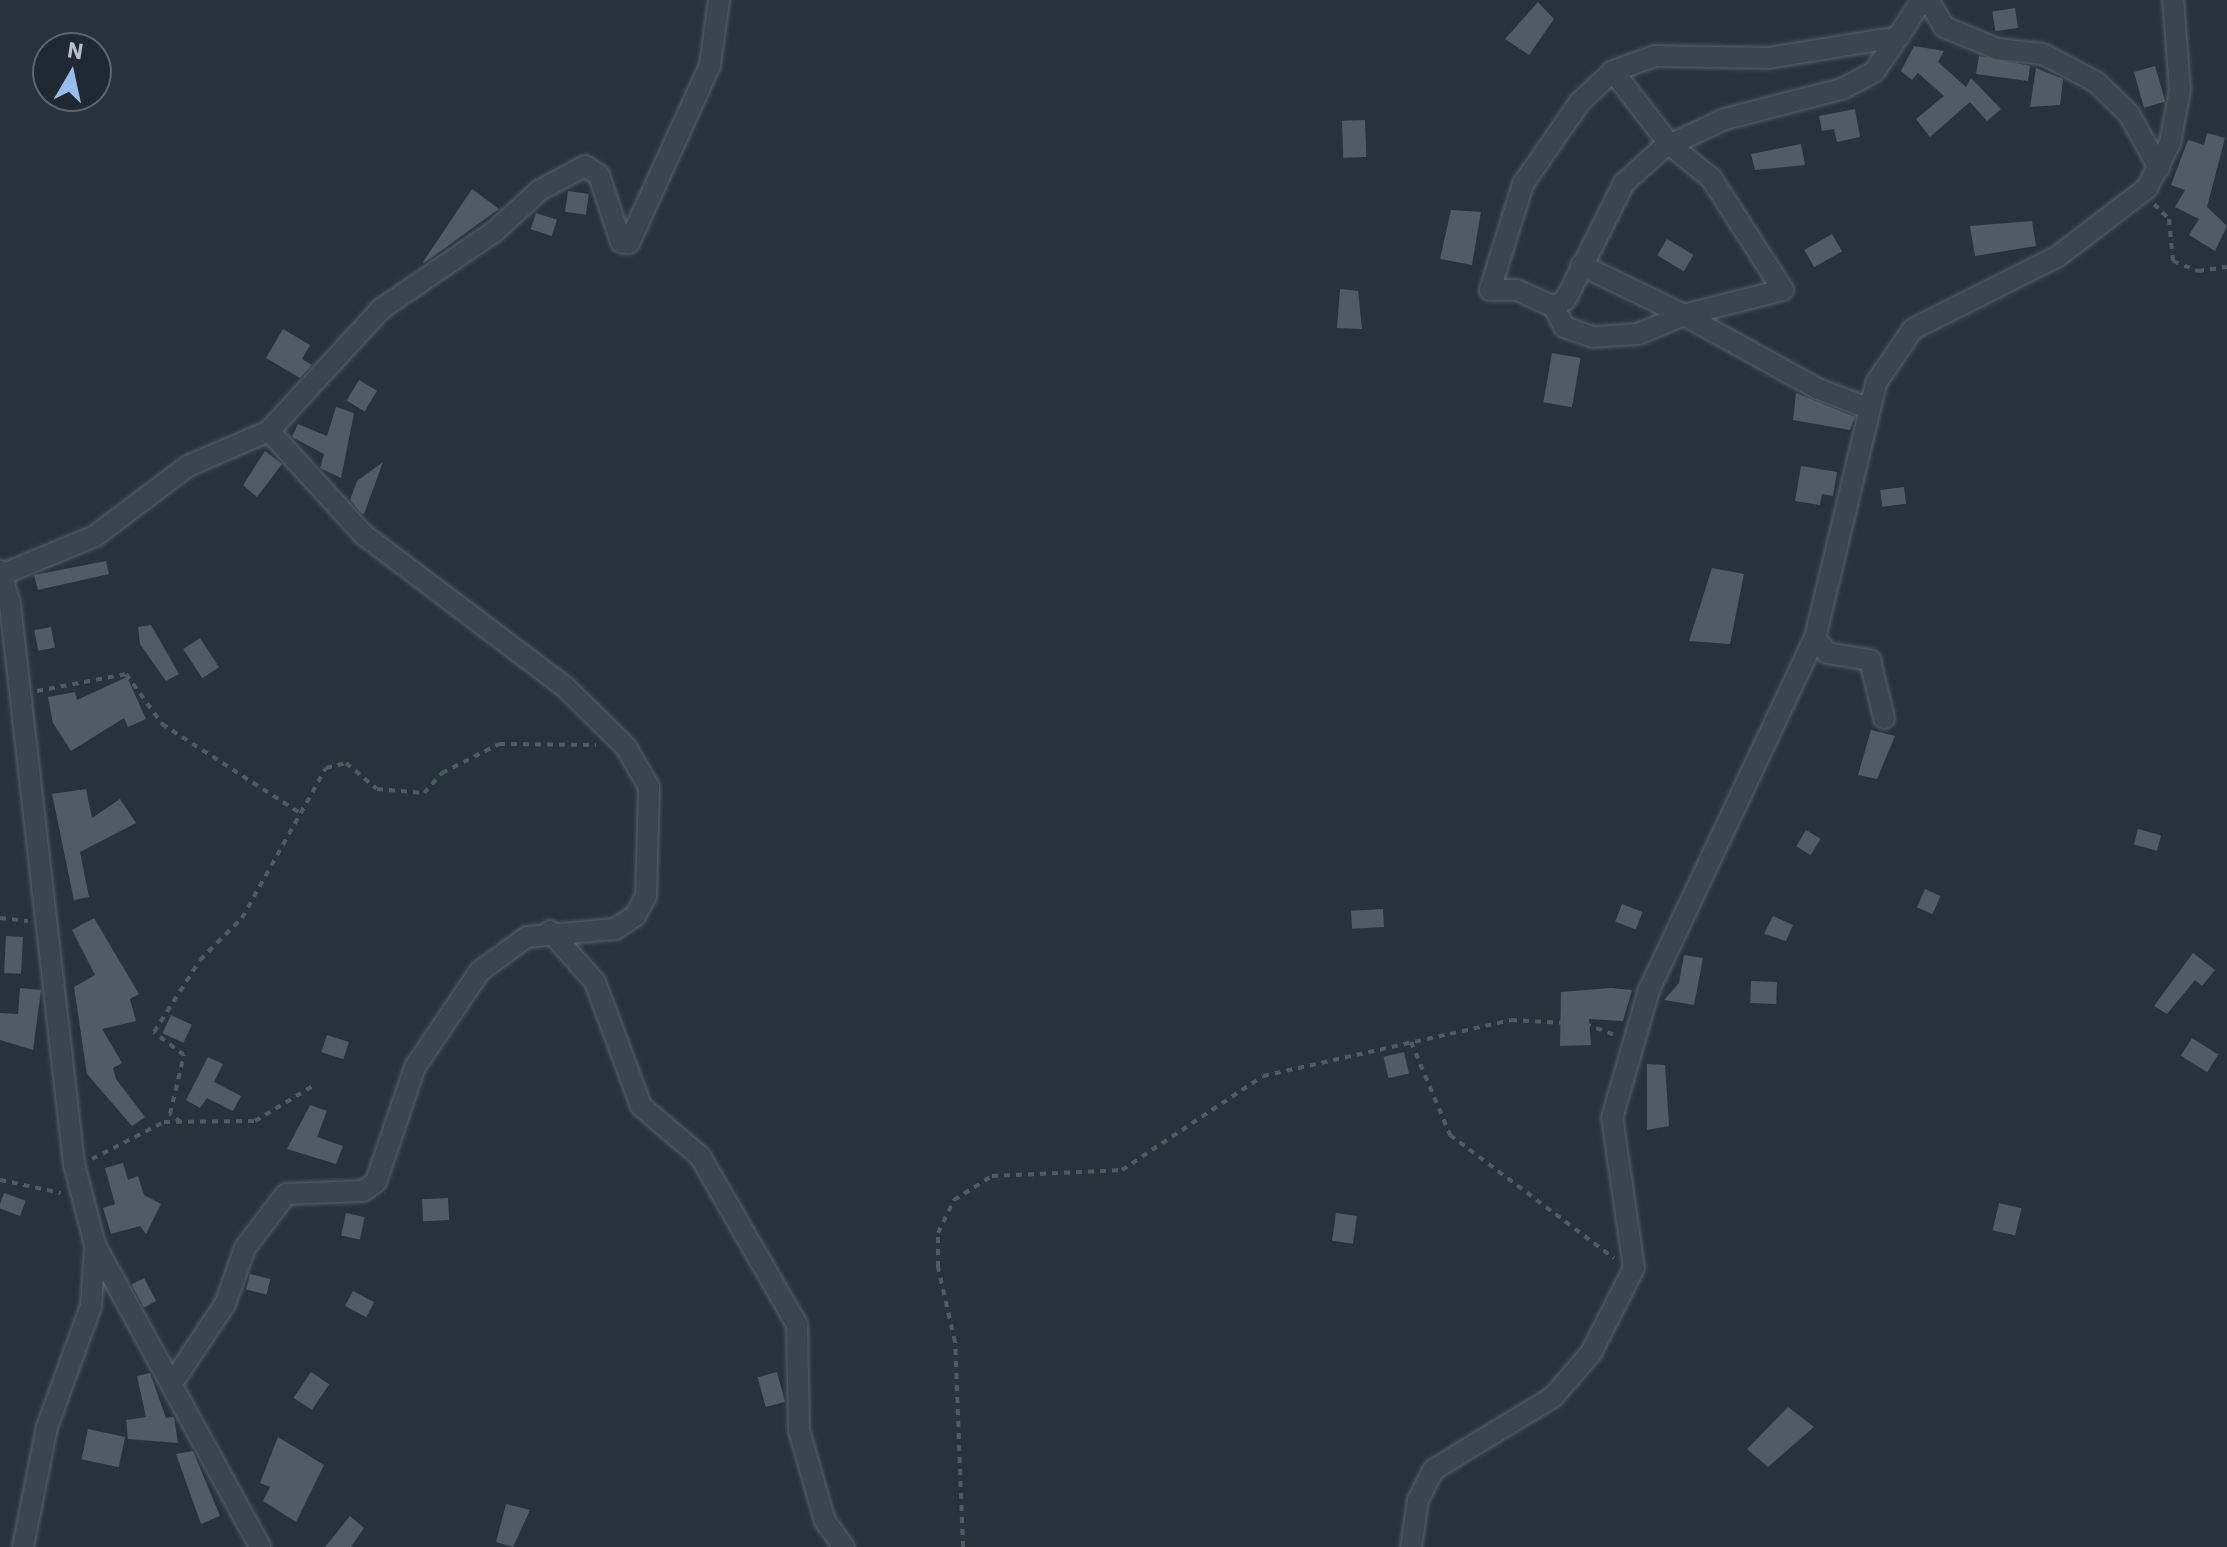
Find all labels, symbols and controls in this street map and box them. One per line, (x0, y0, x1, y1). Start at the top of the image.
north arrow (32, 32, 112, 112)
text: N (65, 34, 86, 65)

